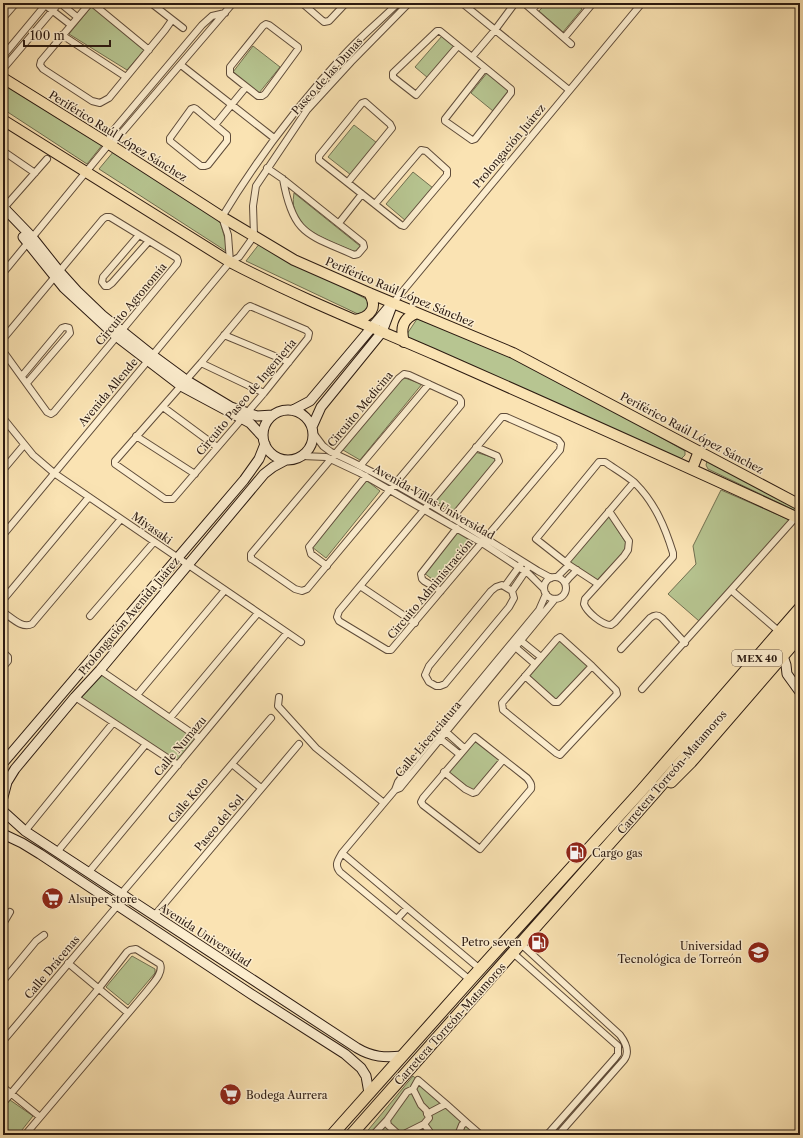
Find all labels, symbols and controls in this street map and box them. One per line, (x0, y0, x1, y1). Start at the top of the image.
scale bar (24, 22, 110, 48)
text: 100 m (30, 28, 65, 43)
street label: Paseo de las Dunas (289, 34, 366, 118)
street label: Periférico Raúl López Sánchez (46, 88, 190, 185)
street label: Prolongación Juárez (470, 101, 548, 191)
street label: Periférico Raúl López Sánchez (323, 254, 477, 330)
street label: Circuito Agronomía (92, 260, 170, 348)
street label: Circuito Paseo de Ingeniería (193, 336, 299, 458)
street label: Avenida Allende (75, 355, 141, 430)
street label: Circuito Medicina (324, 368, 396, 450)
street label: Periférico Raúl López Sánchez (618, 389, 766, 477)
street label: Avenida Villas Universidad (370, 461, 497, 543)
street label: Miyasaki (129, 509, 176, 547)
street label: Circuito Administración (384, 536, 476, 642)
street label: Prolongación Avenida Juárez (76, 554, 183, 678)
road number: MEX 40 (732, 650, 782, 666)
street label: Calle Licenciatura (392, 698, 464, 780)
street label: Carretera Torreón-Matamoros (614, 707, 730, 837)
street label: Calle Numazu (151, 713, 209, 779)
street label: Calle Koto (165, 774, 211, 826)
street label: Paseo del Sol (191, 791, 247, 854)
fuel station icon: Cargo gas (563, 840, 589, 866)
place label: Cargo gas (592, 846, 643, 860)
supermarket icon: Alsuper store (39, 886, 65, 912)
place label: Alsuper store (67, 892, 137, 906)
street label: Avenida Universidad (156, 899, 254, 970)
fuel station icon: Petro seven (525, 929, 551, 955)
street label: Calle Drácenas (21, 932, 83, 1002)
place label: Petro seven (461, 935, 522, 949)
place label: Universidad Tecnológica de Torreón (617, 939, 742, 966)
school or university icon: Universidad Tecnológica de Torreón (745, 939, 771, 965)
street label: Carretera Torreón-Matamoros (391, 960, 509, 1088)
supermarket icon: Bodega Aurrera (218, 1082, 244, 1108)
place label: Bodega Aurrera (246, 1088, 328, 1102)

